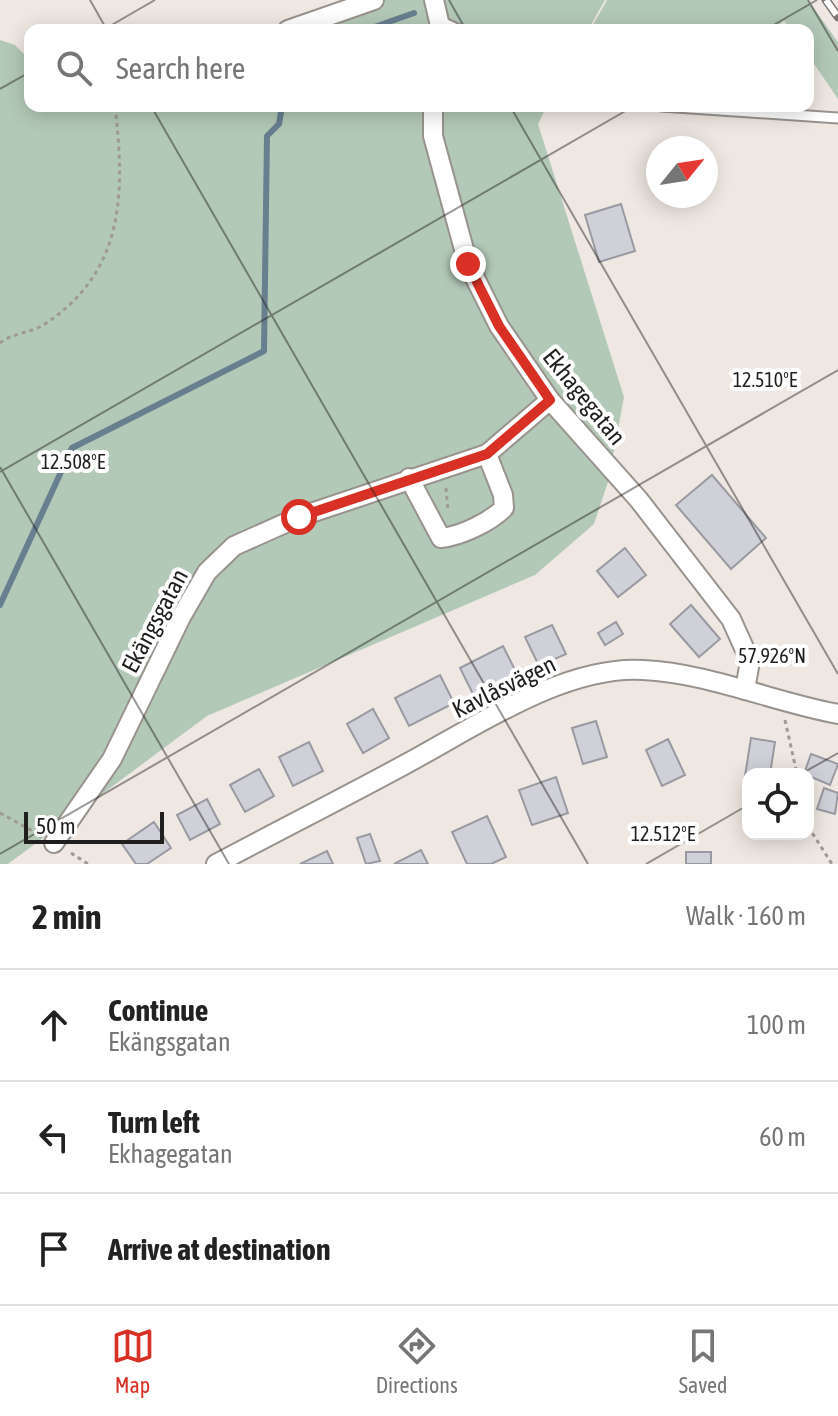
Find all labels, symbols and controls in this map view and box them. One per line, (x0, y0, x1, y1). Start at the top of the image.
search box (24, 24, 814, 112)
icon: search (52, 46, 96, 90)
text: Search here (116, 51, 245, 85)
north arrow (646, 136, 718, 208)
route end (450, 246, 486, 282)
street label: Ekhagegatan (538, 343, 631, 450)
text: 12.510°E (733, 368, 798, 391)
text: 12.508°E (41, 450, 106, 473)
route start (281, 499, 317, 535)
street label: Ekängsgatan (116, 564, 193, 677)
text: 57.926°N (738, 644, 806, 667)
street label: Kavlåsvägen (448, 650, 560, 723)
map controls (742, 768, 814, 840)
button: locate (742, 768, 814, 840)
scale bar (24, 808, 164, 844)
text: 50 m (36, 813, 76, 839)
text: 12.512°E (631, 822, 696, 845)
text: 2 min (32, 897, 101, 936)
text: Walk · 160 m (686, 901, 806, 931)
text: Continue (108, 993, 208, 1027)
icon: ahead (32, 1003, 76, 1047)
text: 100 m (747, 1010, 806, 1040)
text: Ekängsgatan (108, 1027, 231, 1057)
text: Turn left (108, 1105, 200, 1139)
icon: left (32, 1115, 76, 1159)
text: 60 m (759, 1122, 806, 1152)
text: Ekhagegatan (108, 1139, 233, 1169)
icon: arrive (32, 1227, 76, 1271)
text: Arrive at destination (108, 1232, 330, 1266)
tab: Map (111, 1324, 155, 1398)
tab: Directions (376, 1324, 458, 1398)
tab: Saved (679, 1324, 727, 1398)

